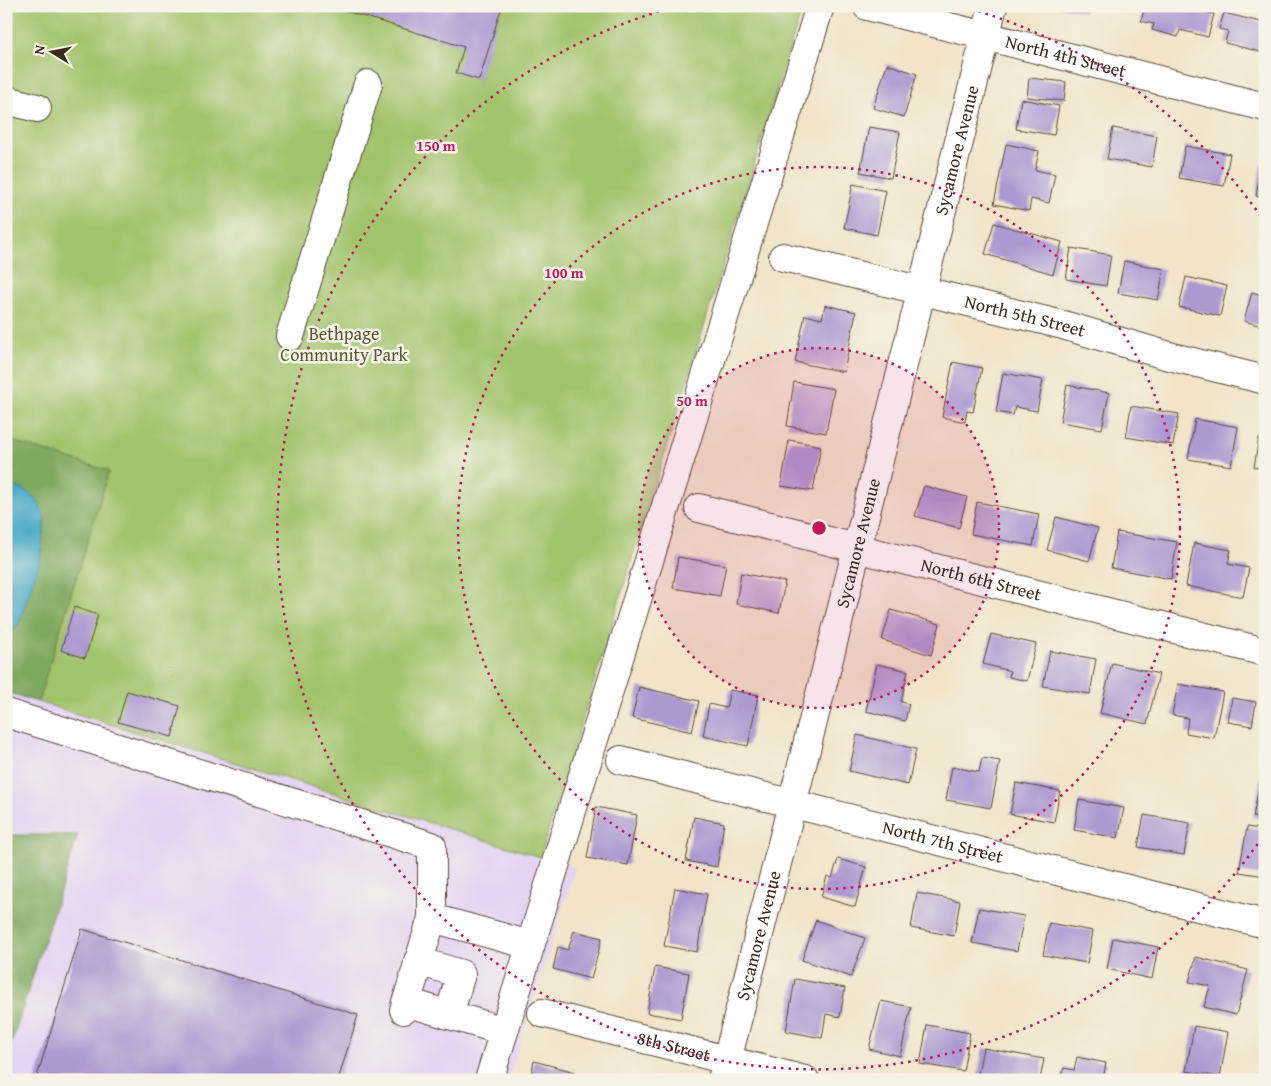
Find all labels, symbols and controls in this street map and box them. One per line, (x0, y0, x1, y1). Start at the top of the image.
north arrow (28, 28, 78, 78)
street label: North 4th Street (1003, 28, 1130, 84)
text: N (29, 43, 50, 56)
street label: Sycamore Avenue (927, 82, 986, 218)
text: 150 m (416, 135, 456, 156)
text: 100 m (544, 262, 584, 283)
street label: North 5th Street (962, 288, 1089, 344)
park label: Bethpage Community Park (280, 320, 409, 368)
text: 50 m (676, 390, 708, 411)
street label: Sycamore Avenue (828, 475, 887, 611)
centre of rings (810, 519, 828, 537)
street label: North 6th Street (918, 551, 1045, 608)
street label: North 7th Street (880, 813, 1007, 870)
street label: Sycamore Avenue (729, 868, 788, 1003)
street label: 8th Street (634, 1024, 714, 1069)

